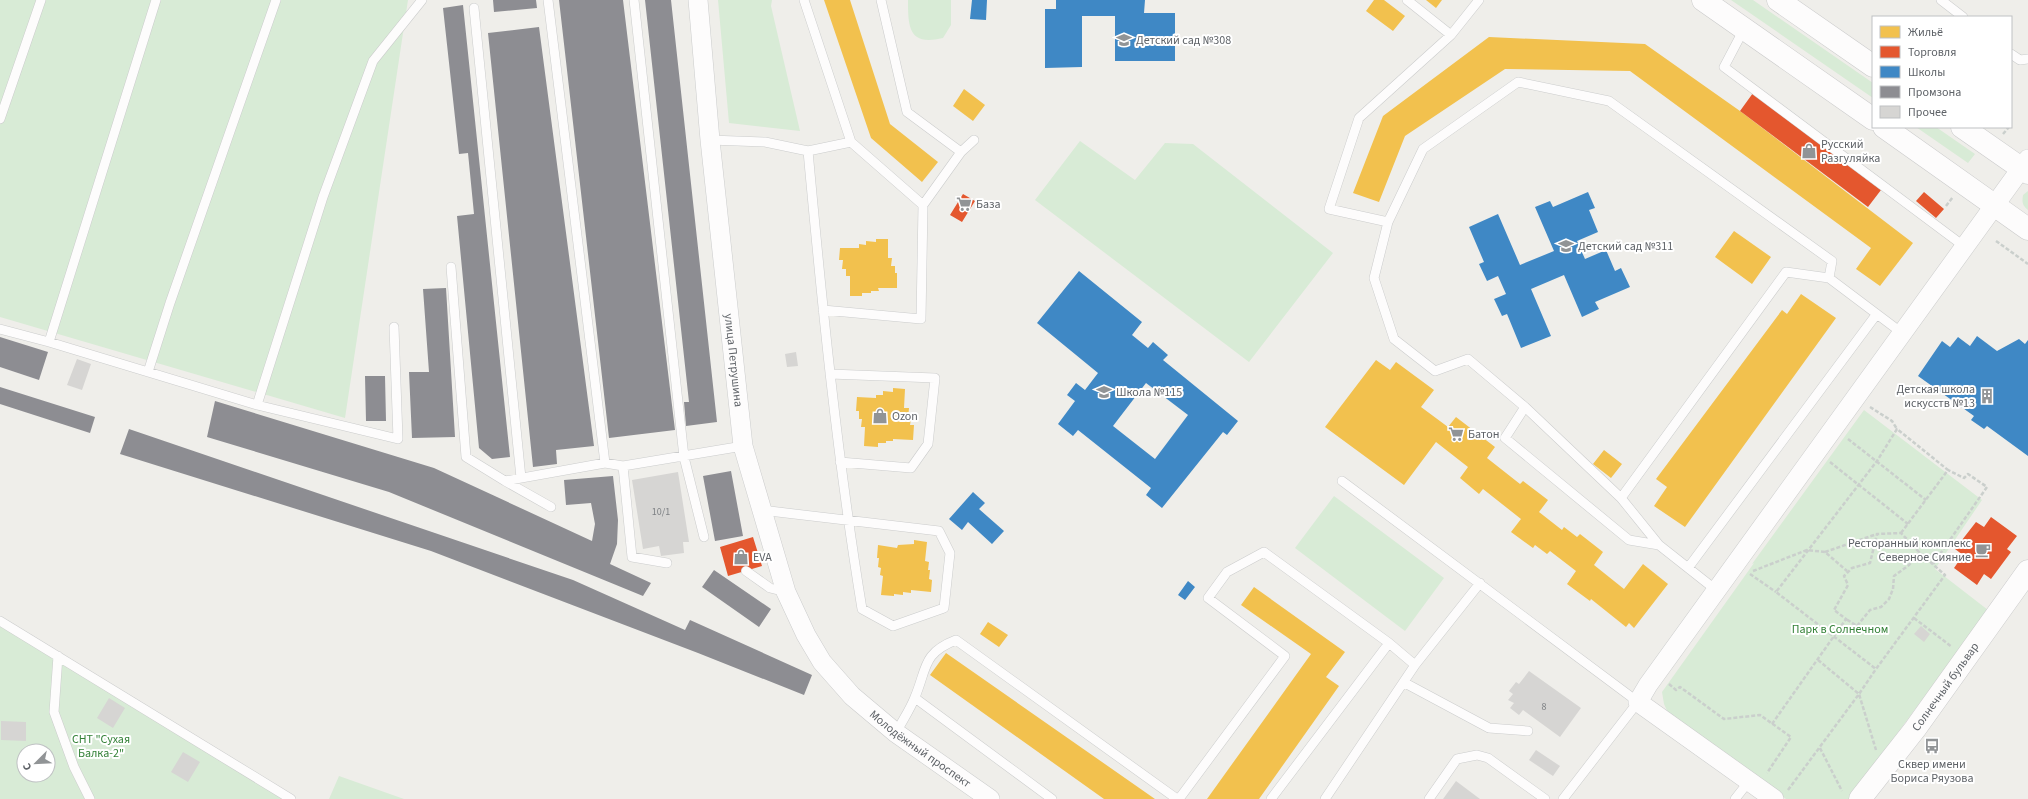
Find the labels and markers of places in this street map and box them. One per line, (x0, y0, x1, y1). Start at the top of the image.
school or university icon: Детский сад №308 (1115, 31, 1133, 49)
place label: Детский сад №308 (1136, 32, 1231, 49)
place label: Русский Разгуляйка (1821, 136, 1880, 167)
shop icon: Русский Разгуляйка (1800, 142, 1818, 160)
supermarket icon: База (955, 195, 973, 213)
place label: База (976, 196, 1001, 213)
school or university icon: Детский сад №311 (1557, 237, 1575, 255)
place label: Детский сад №311 (1578, 238, 1673, 255)
place label: Детская школа искусств №13 (1897, 381, 1975, 412)
school or university icon: Школа №115 (1095, 383, 1113, 401)
place label: Школа №115 (1116, 384, 1182, 401)
building icon: Детская школа искусств №13 (1978, 387, 1996, 405)
shop icon: Ozon (871, 407, 889, 425)
place label: Ozon (892, 408, 918, 425)
supermarket icon: Батон (1447, 425, 1465, 443)
place label: Батон (1468, 426, 1499, 443)
place label: Ресторанный комплекс Северное Сияние (1848, 535, 1972, 566)
cafe icon: Ресторанный комплекс Северное Сияние (1974, 541, 1992, 559)
shop icon: EVA (732, 548, 750, 566)
place label: EVA (753, 549, 772, 566)
bus stop icon: Сквер имени Бориса Ряузова (1923, 737, 1941, 755)
place label: Сквер имени Бориса Ряузова (1891, 756, 1974, 787)

